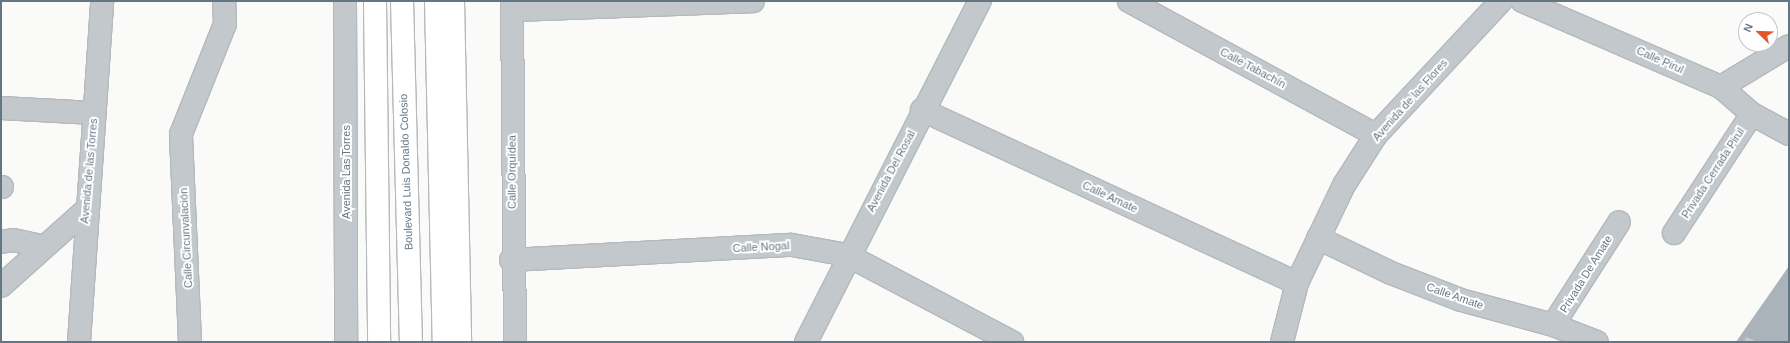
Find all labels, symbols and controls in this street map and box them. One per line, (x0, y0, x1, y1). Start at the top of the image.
north arrow (1738, 12, 1778, 52)
text: N (1741, 22, 1755, 34)
street label: Calle Pirul (1634, 44, 1686, 76)
street label: Calle Tabachín (1218, 45, 1288, 91)
street label: Avenida de las Flores (1370, 56, 1450, 144)
street label: Boulevard Luis Donaldo Colosio (397, 94, 415, 250)
street label: Avenida de las Torres (78, 118, 100, 224)
street label: Avenida Las Torres (339, 125, 353, 219)
street label: Privada Cerrada Pirul (1679, 125, 1747, 221)
street label: Avenida Del Rosal (864, 128, 918, 214)
street label: Calle Orquídea (505, 135, 519, 209)
street label: Calle Amate (1080, 178, 1140, 216)
street label: Calle Circunvalación (177, 188, 195, 288)
street label: Privada De Amate (1557, 233, 1615, 315)
street label: Calle Nogal (732, 239, 790, 255)
street label: Calle Amate (1425, 280, 1485, 312)

